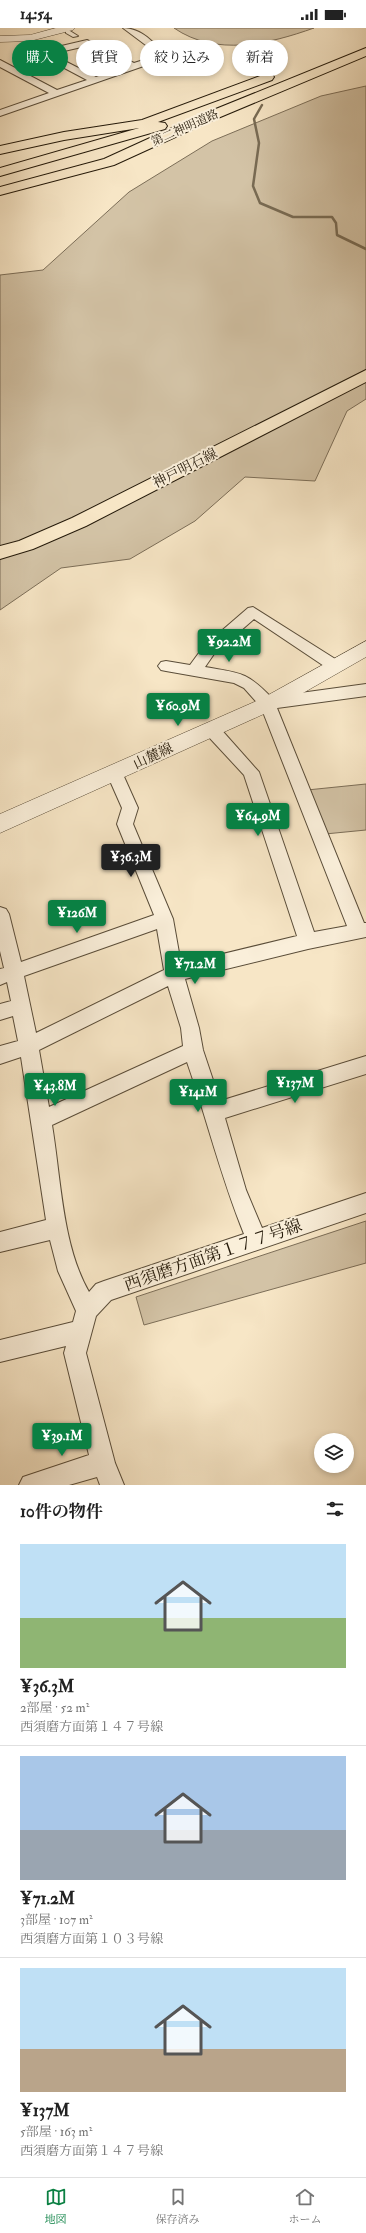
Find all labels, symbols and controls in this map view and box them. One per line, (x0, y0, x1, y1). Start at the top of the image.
text: 14:54 (20, 5, 51, 24)
chip: 購入 (12, 40, 68, 76)
chip: 賃貸 (76, 40, 132, 76)
chip: 絞り込み (140, 40, 224, 76)
chip: 新着 (232, 40, 288, 76)
street label: 第二神明道路 (149, 107, 221, 149)
street label: 神戸明石線 (150, 445, 220, 491)
pin: ¥92.2M (196, 629, 262, 663)
text: ¥92.2M (207, 634, 251, 650)
pin: ¥60.9M (145, 693, 211, 727)
text: ¥60.9M (156, 698, 200, 714)
street label: 山麓線 (130, 739, 176, 773)
pin: ¥64.9M (225, 803, 291, 837)
text: ¥64.9M (235, 808, 281, 824)
pin: ¥36.3M (98, 844, 164, 878)
text: ¥36.3M (110, 849, 152, 865)
pin: ¥126M (49, 900, 105, 934)
text: ¥126M (57, 905, 97, 921)
pin: ¥71.2M (162, 951, 228, 985)
text: ¥71.2M (174, 956, 216, 972)
pin: ¥137M (267, 1070, 323, 1104)
pin: ¥43.8M (22, 1073, 88, 1107)
text: ¥137M (276, 1075, 314, 1091)
text: ¥43.8M (34, 1078, 76, 1094)
pin: ¥141M (170, 1079, 226, 1113)
text: ¥141M (179, 1084, 217, 1100)
street label: 西須磨方面第１７７号線 (121, 1215, 305, 1295)
pin: ¥39.1M (29, 1423, 95, 1457)
text: ¥39.1M (41, 1428, 83, 1444)
map controls (314, 1433, 354, 1473)
button: layers (314, 1433, 354, 1473)
icon: filters (324, 1498, 346, 1520)
text: 10件の物件 (20, 1501, 103, 1522)
icon: home (147, 1570, 219, 1642)
text: ¥36.3M (20, 1676, 74, 1697)
text: 2部屋 · 52 m² (20, 1700, 89, 1716)
text: 西須磨方面第１４７号線 (20, 1719, 163, 1735)
icon: home (147, 1782, 219, 1854)
text: ¥71.2M (20, 1888, 75, 1909)
text: 3部屋 · 107 m² (20, 1912, 93, 1928)
text: 西須磨方面第１０３号線 (20, 1931, 163, 1947)
icon: home (147, 1994, 219, 2066)
text: ¥137M (20, 2100, 70, 2121)
text: 5部屋 · 163 m² (20, 2124, 92, 2140)
text: 西須磨方面第１４７号線 (20, 2143, 163, 2159)
tab: 地図 (45, 2186, 67, 2226)
tab: 保存済み (156, 2186, 200, 2226)
tab: ホーム (289, 2186, 322, 2226)

